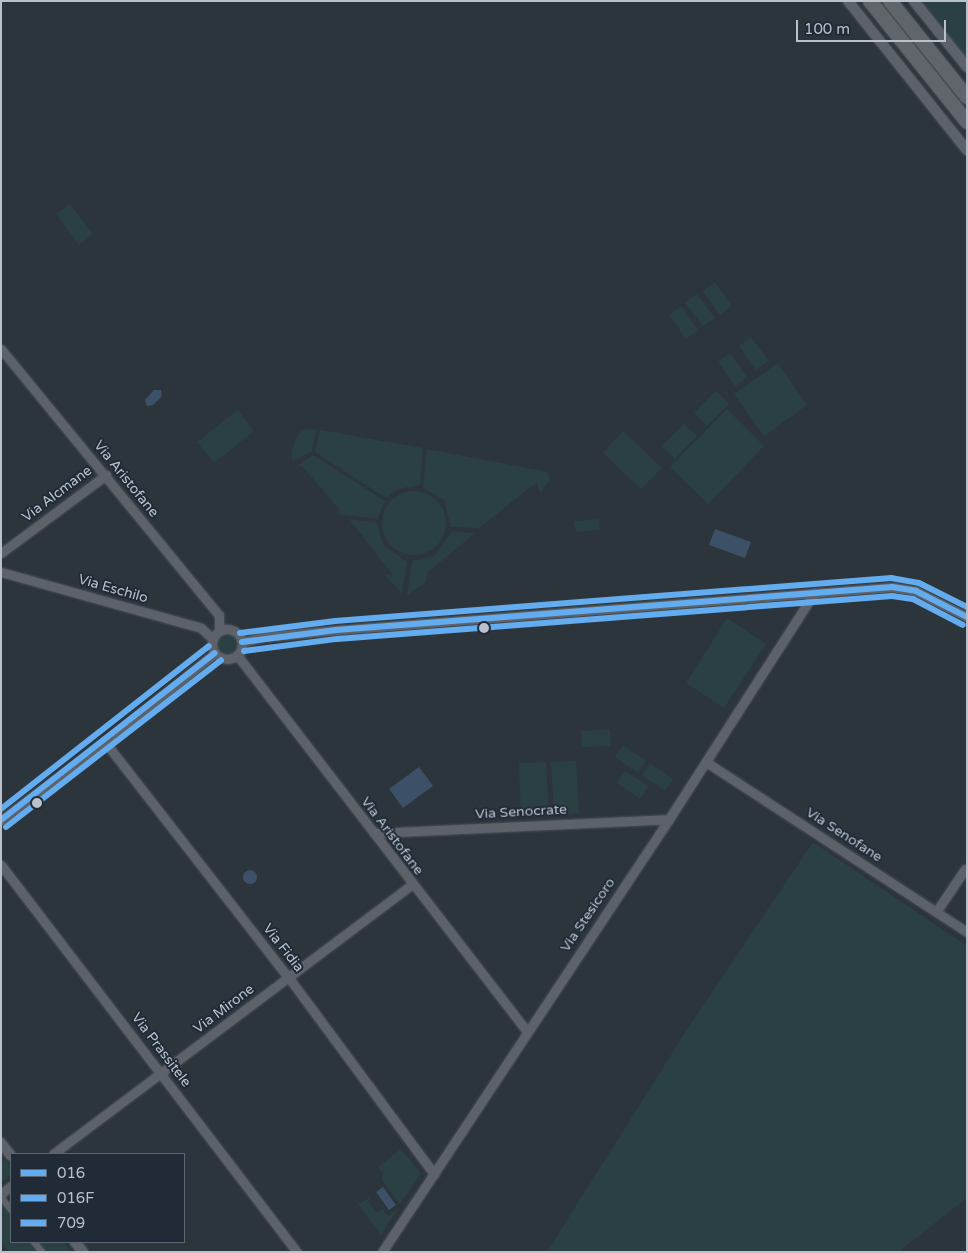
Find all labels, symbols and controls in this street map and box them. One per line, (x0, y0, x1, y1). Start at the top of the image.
scale bar (798, 10, 948, 42)
text: 100 m (804, 20, 850, 38)
street label: Via Aristofane (90, 437, 162, 521)
street label: Via Alcmane (19, 462, 95, 526)
street label: Via Eschilo (76, 571, 150, 607)
unlabelled marker (479, 623, 489, 633)
street label: Via Aristofane (357, 794, 427, 878)
unlabelled marker (32, 798, 42, 808)
street label: Via Senocrate (475, 801, 567, 823)
street label: Via Senofane (803, 804, 885, 866)
street label: Via Stesicoro (557, 875, 619, 955)
street label: Via Fidia (259, 921, 307, 975)
street label: Via Mirone (190, 981, 258, 1037)
street label: Via Prassitele (128, 1010, 194, 1090)
legend (10, 1153, 185, 1243)
text: 016 (57, 1164, 85, 1182)
text: 016F (57, 1189, 94, 1207)
text: 709 (57, 1214, 85, 1232)

